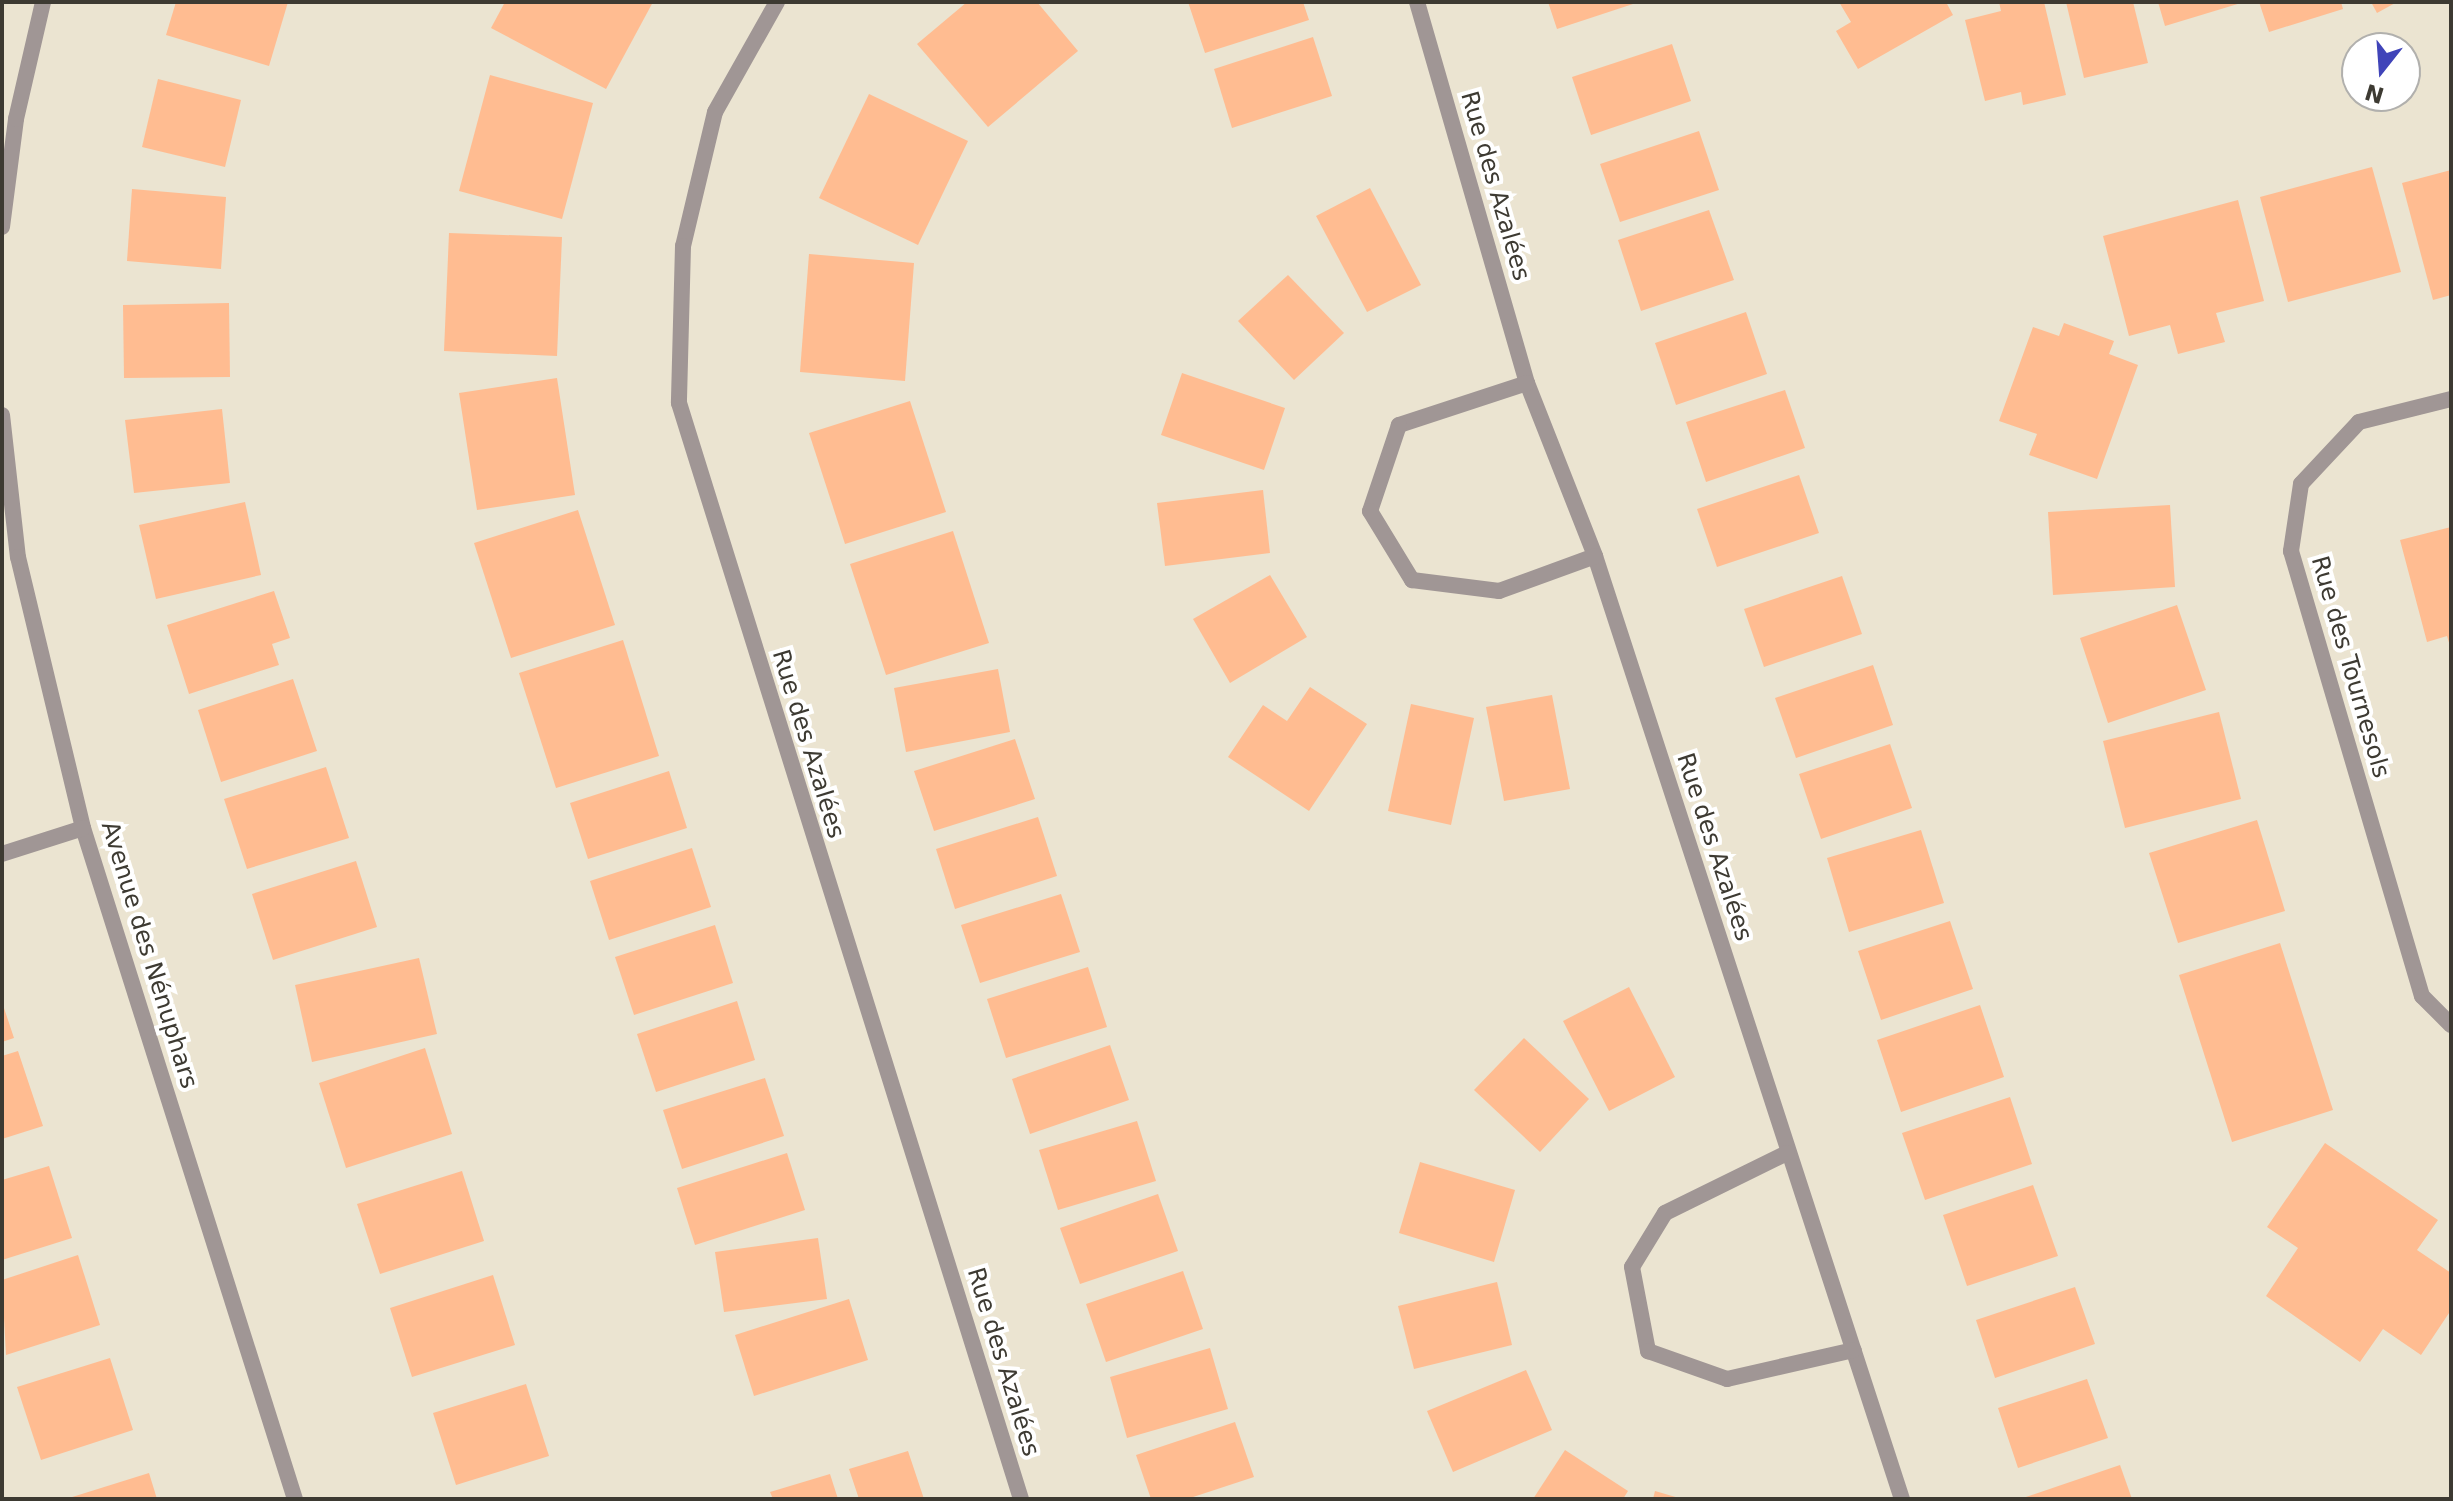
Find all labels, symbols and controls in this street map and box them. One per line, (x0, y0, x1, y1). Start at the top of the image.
north arrow (2341, 32, 2421, 112)
text: N (2362, 79, 2387, 108)
street label: Rue des Azalées (1454, 88, 1536, 284)
street label: Rue des Tournesols (2305, 553, 2395, 781)
street label: Rue des Azalées (766, 646, 850, 842)
street label: Rue des Azalées (1670, 749, 1758, 945)
street label: Avenue des Nénuphars (95, 818, 203, 1092)
street label: Rue des Azalées (961, 1264, 1045, 1460)

